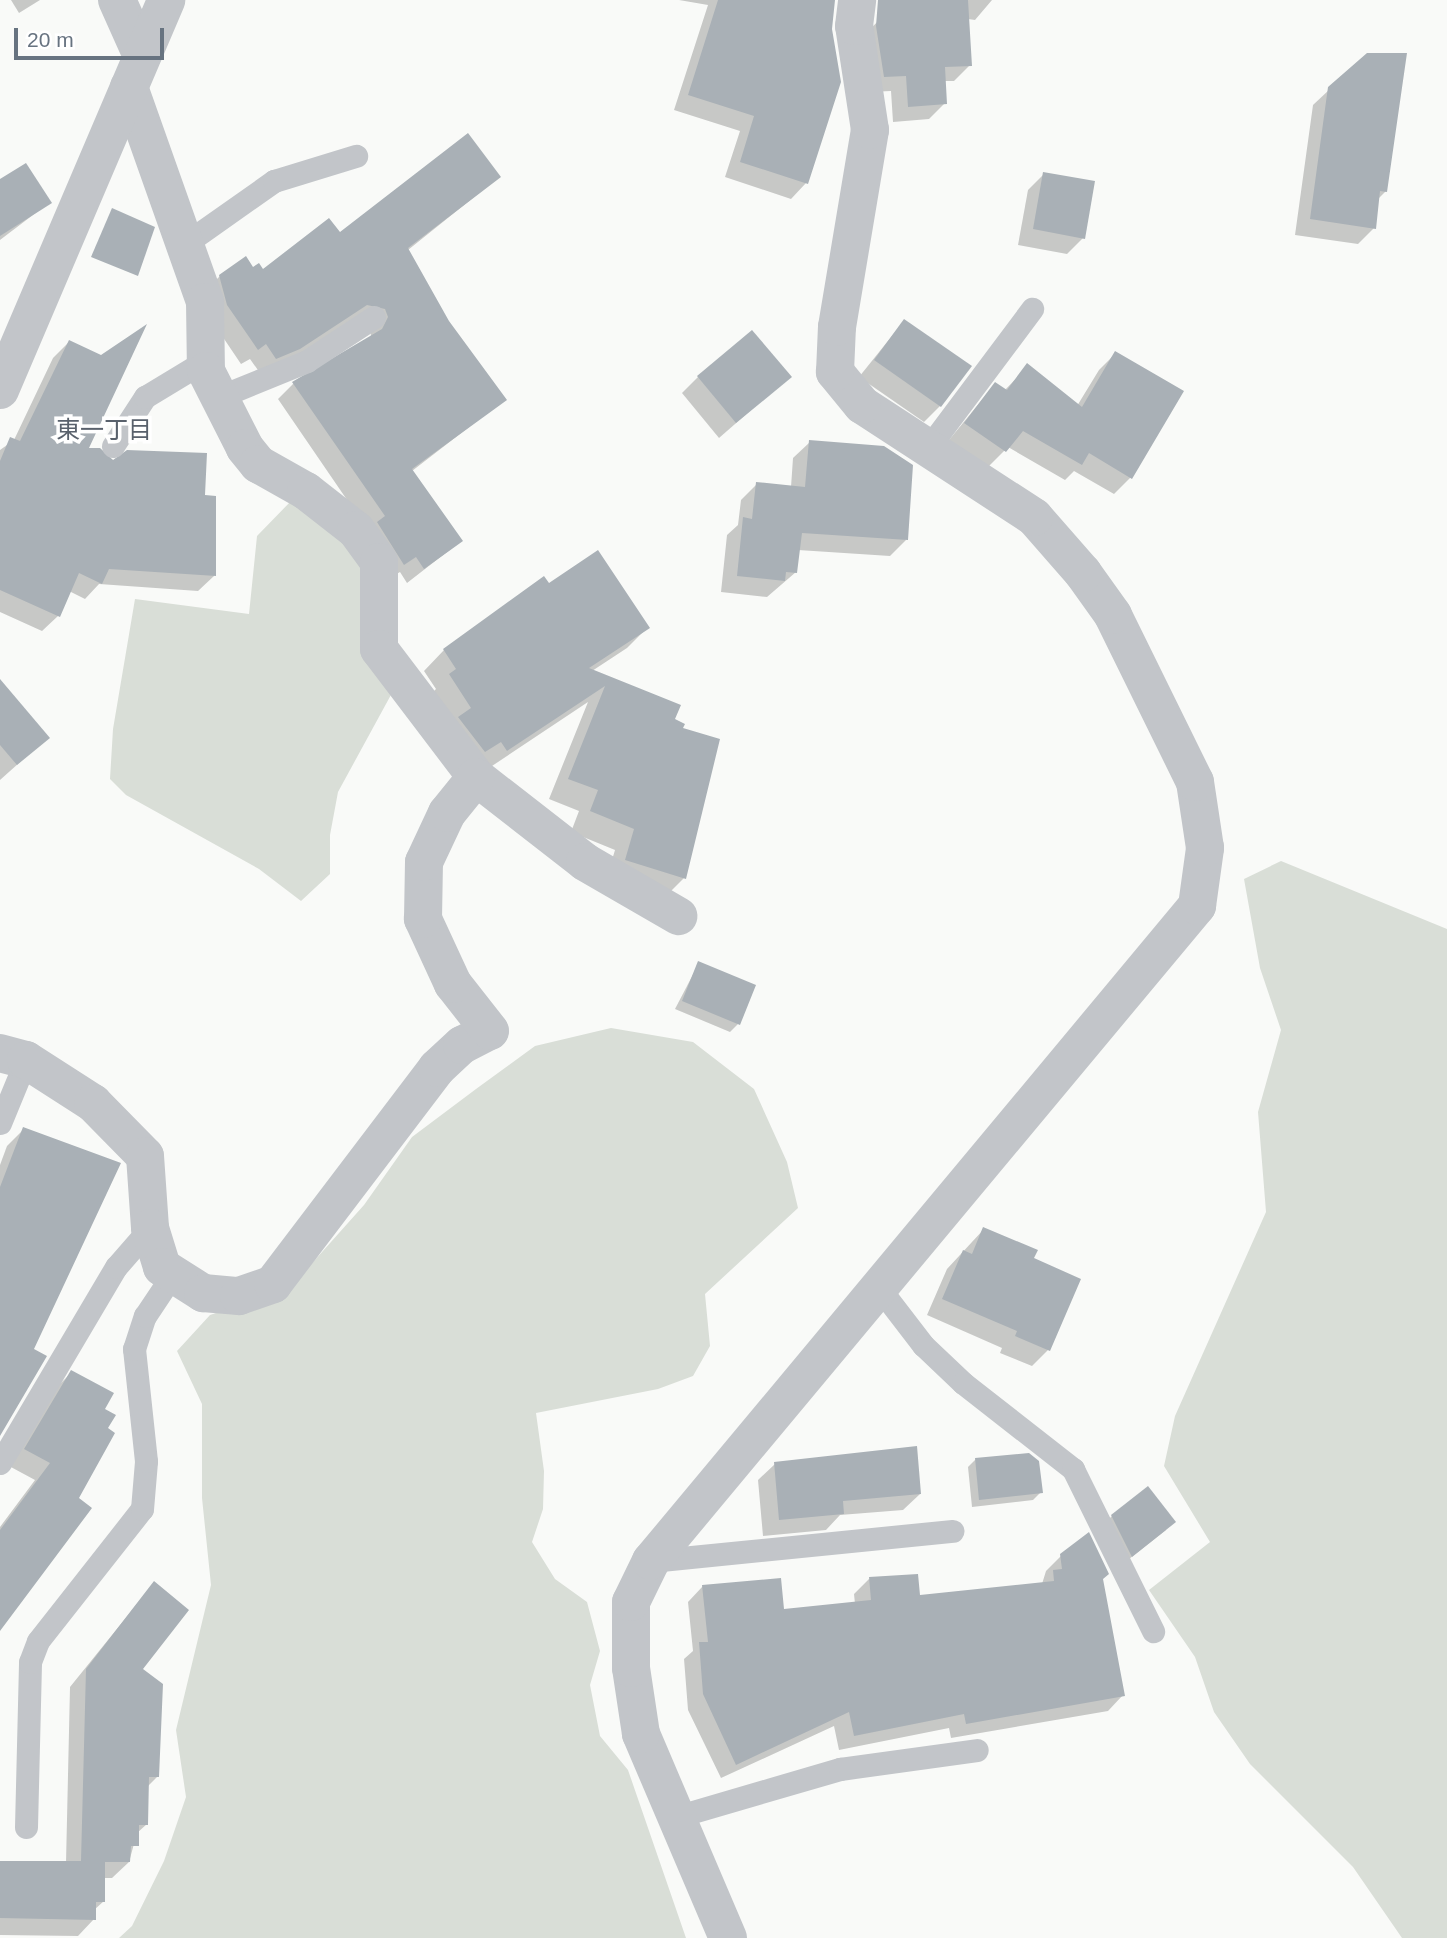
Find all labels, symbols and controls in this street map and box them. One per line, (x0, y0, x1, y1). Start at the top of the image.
scale bar (18, 14, 168, 58)
text: 20 m (27, 28, 74, 51)
district label: 東一丁目 (56, 416, 152, 444)

